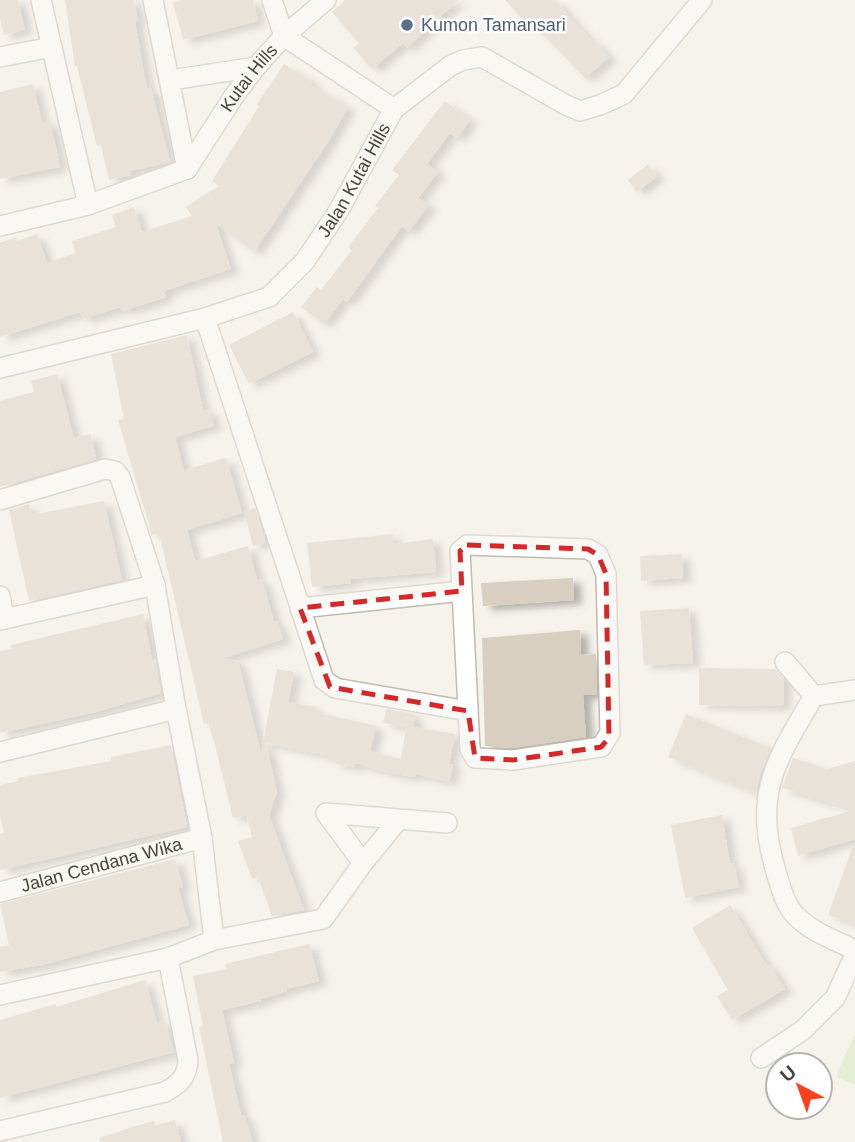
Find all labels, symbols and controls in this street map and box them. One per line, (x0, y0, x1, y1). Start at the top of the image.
place label: Kumon Tamansari (421, 15, 566, 35)
marker: Kumon Tamansari (399, 17, 415, 33)
street label: Kutai Hills (217, 40, 282, 115)
street label: Jalan Kutai Hills (314, 120, 394, 241)
street label: Jalan Cendana Wika (19, 834, 185, 896)
north arrow (764, 1051, 834, 1121)
text: U (776, 1061, 800, 1086)

